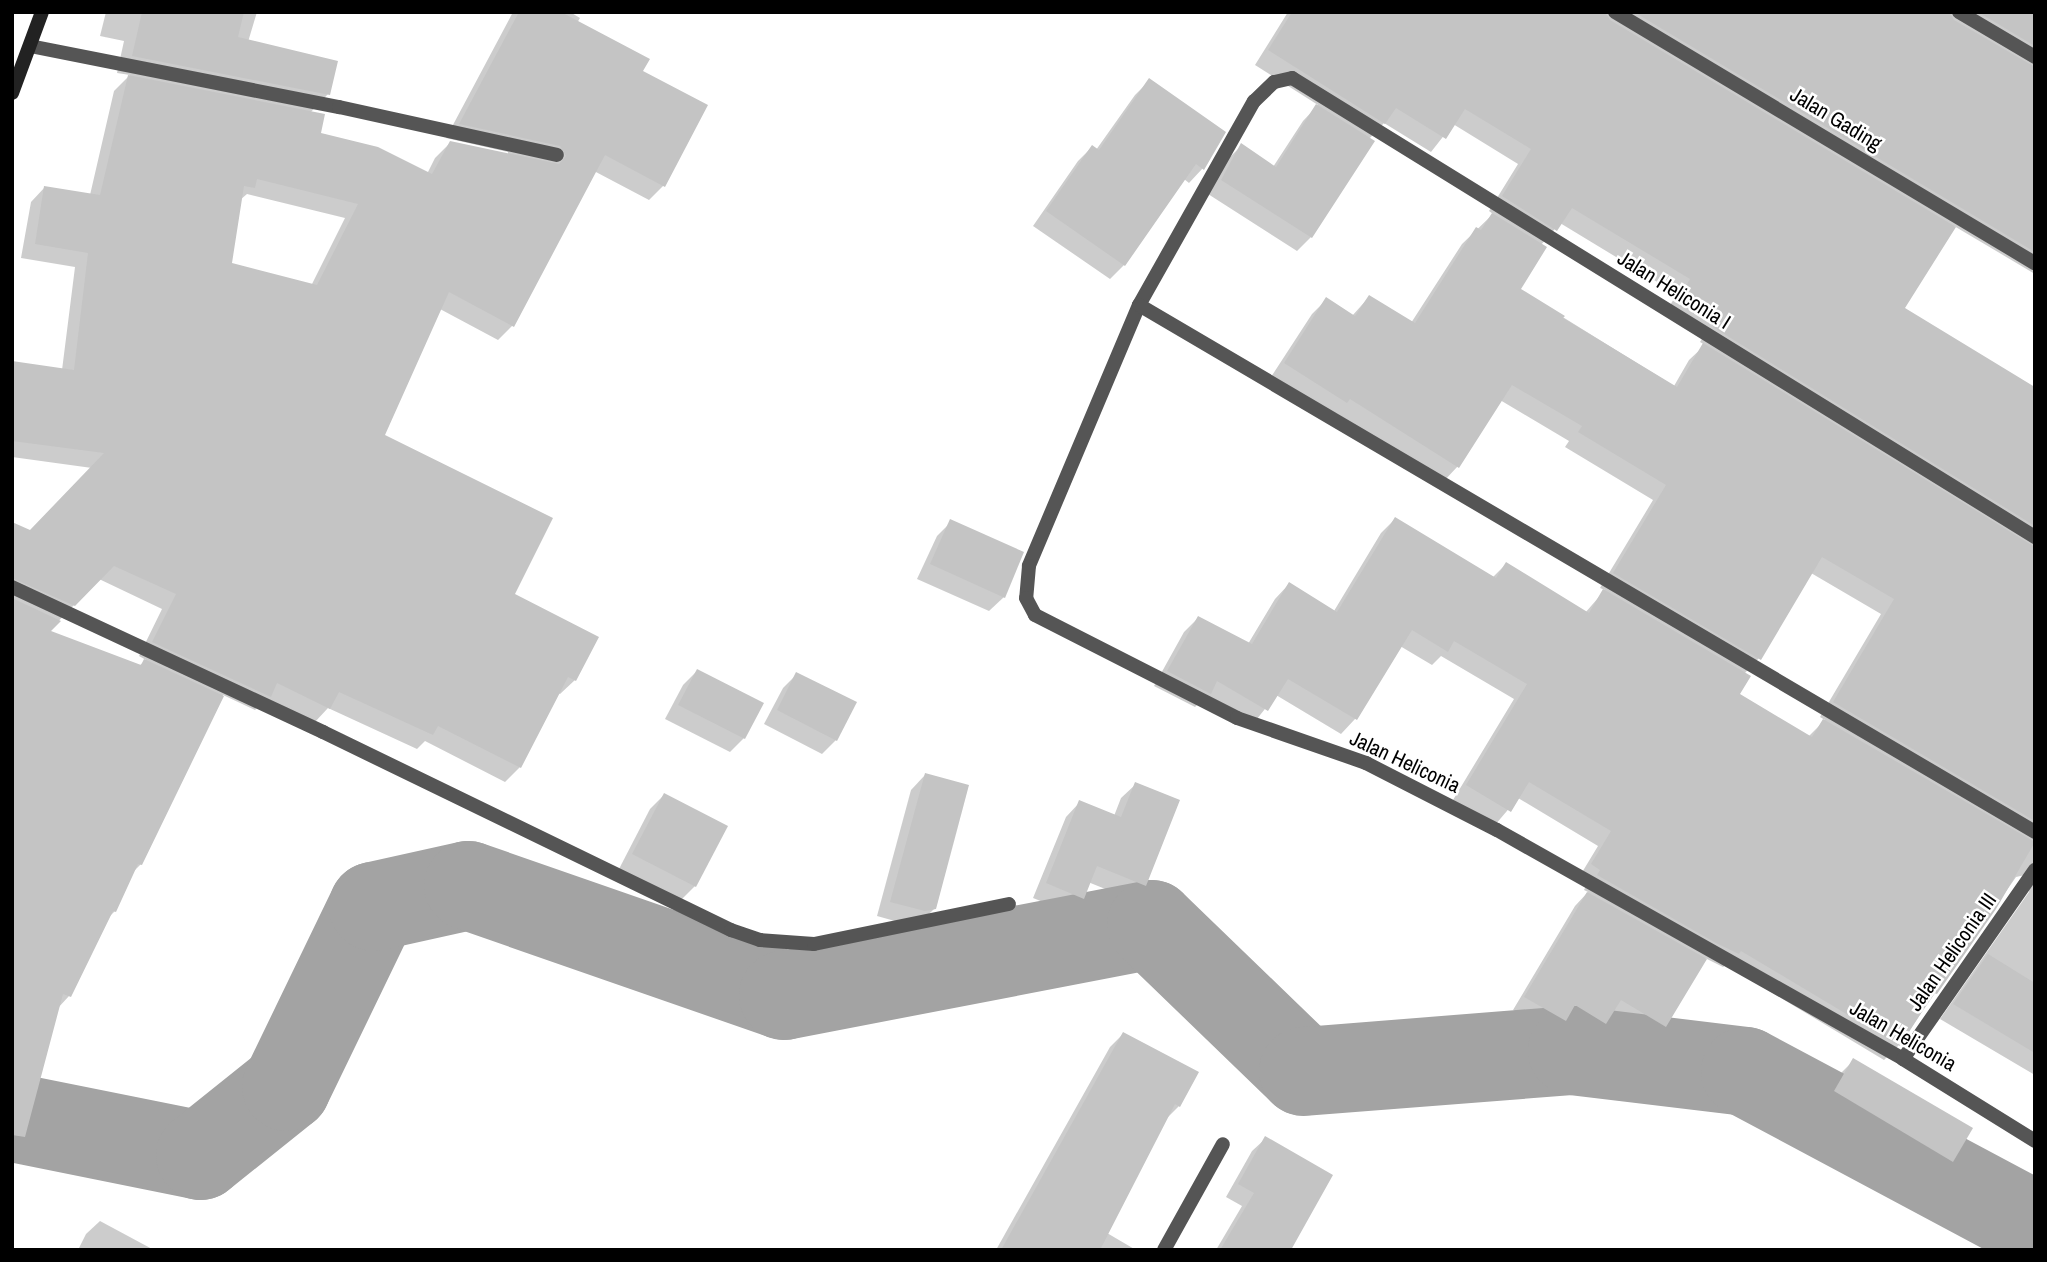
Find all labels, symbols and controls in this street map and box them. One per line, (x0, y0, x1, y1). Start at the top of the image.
street label: Jalan Gading (1786, 82, 1886, 156)
street label: Jalan Heliconia I (1613, 245, 1735, 335)
street label: Jalan Heliconia (1346, 725, 1464, 799)
street label: Jalan Heliconia III (1902, 888, 2002, 1016)
street label: Jalan Heliconia (1845, 995, 1961, 1077)

